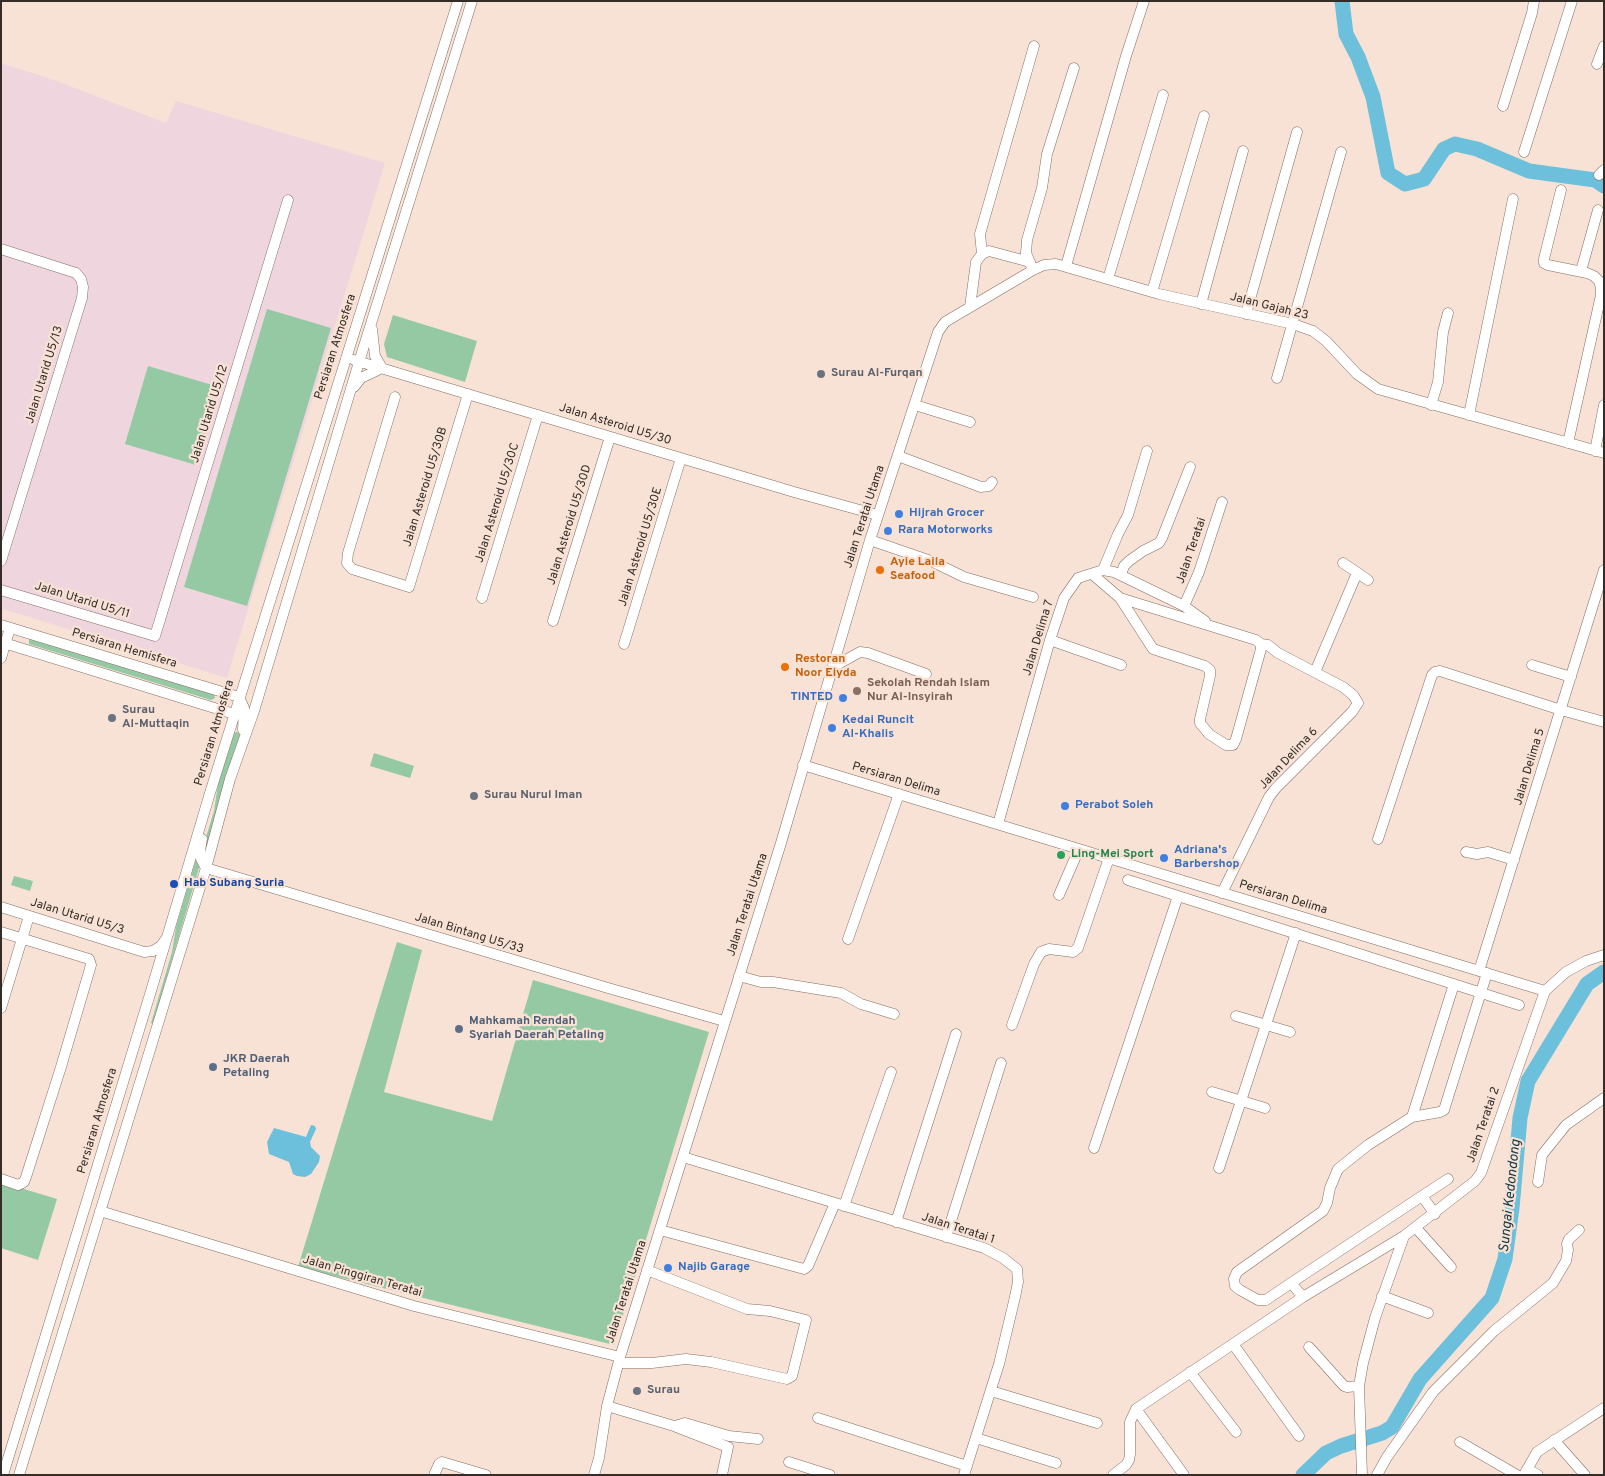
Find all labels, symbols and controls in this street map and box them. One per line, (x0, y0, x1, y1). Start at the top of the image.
street label: Jalan Gajah 23 (1228, 290, 1310, 324)
street label: Persiaran Atmosfera (312, 293, 360, 401)
street label: Jalan Utarid U5/13 (23, 324, 67, 426)
street label: Jalan Utarid U5/12 (188, 363, 232, 465)
place label: Surau Al-Furqan (831, 367, 923, 381)
marker: Surau Al-Furqan (815, 368, 827, 380)
street label: Jalan Asteroid U5/30 (557, 401, 673, 449)
street label: Jalan Asteroid U5/30B (401, 425, 451, 549)
street label: Jalan Asteroid U5/30C (473, 441, 523, 565)
street label: Jalan Asteroid U5/30D (545, 463, 595, 587)
street label: Jalan Teratai Utama (842, 464, 888, 570)
street label: Jalan Asteroid U5/30E (616, 486, 666, 608)
place label: Hijrah Grocer (909, 507, 984, 521)
marker: Hijrah Grocer (893, 508, 905, 520)
street label: Jalan Teratai (1174, 516, 1210, 586)
place label: Rara Motorworks (898, 524, 993, 538)
marker: Rara Motorworks (882, 525, 894, 537)
place label: Ayie Laila Seafood (890, 556, 945, 584)
marker: Ayie Laila Seafood (874, 564, 886, 576)
street label: Jalan Utarid U5/11 (33, 580, 131, 622)
street label: Jalan Delima 7 (1021, 598, 1057, 678)
street label: Persiaran Hemisfera (70, 626, 178, 672)
place label: Restoran Noor Eiyda (795, 653, 856, 681)
marker: Restoran Noor Eiyda (779, 661, 791, 673)
place label: Sekolah Rendah Islam Nur Al-Insyirah (867, 677, 990, 705)
street label: Persiaran Atmosfera (192, 678, 238, 788)
marker: Sekolah Rendah Islam Nur Al-Insyirah (851, 685, 863, 697)
place label: TINTED (791, 691, 833, 705)
marker: TINTED (837, 692, 849, 704)
place label: Surau Al-Muttaqin (122, 704, 189, 732)
marker: Surau Al-Muttaqin (106, 712, 118, 724)
place label: Kedai Runcit Al-Khalis (842, 714, 914, 742)
marker: Kedai Runcit Al-Khalis (826, 722, 838, 734)
street label: Jalan Delima 6 (1257, 725, 1321, 793)
street label: Jalan Delima 5 (1511, 727, 1549, 807)
street label: Persiaran Delima (850, 760, 942, 800)
place label: Surau Nurul Iman (484, 789, 582, 803)
marker: Surau Nurul Iman (468, 790, 480, 802)
place label: Perabot Soleh (1075, 799, 1153, 813)
marker: Perabot Soleh (1059, 800, 1071, 812)
place label: Adriana's Barbershop (1174, 844, 1239, 872)
place label: Ling-Mei Sport (1071, 848, 1154, 862)
marker: Ling-Mei Sport (1055, 849, 1067, 861)
street label: Jalan Teratai Utama (725, 852, 771, 958)
marker: Adriana's Barbershop (1158, 852, 1170, 864)
place label: Hab Subang Suria (184, 877, 284, 891)
marker: Hab Subang Suria (168, 878, 180, 890)
street label: Persiaran Delima (1237, 878, 1329, 918)
street label: Jalan Utarid U5/3 (28, 896, 126, 938)
street label: Jalan Bintang U5/33 (413, 911, 525, 957)
place label: Mahkamah Rendah Syariah Daerah Petaling (469, 1015, 604, 1043)
marker: Mahkamah Rendah Syariah Daerah Petaling (453, 1023, 465, 1035)
place label: JKR Daerah Petaling (223, 1053, 290, 1081)
marker: JKR Daerah Petaling (207, 1061, 219, 1073)
street label: Persiaran Atmosfera (75, 1066, 121, 1176)
street label: Jalan Teratai 2 (1464, 1085, 1504, 1165)
water label: Sungai Kedondong (1497, 1139, 1525, 1253)
street label: Jalan Teratai 1 (920, 1210, 996, 1248)
street label: Jalan Teratai Utama (604, 1239, 650, 1345)
street label: Jalan Pinggiran Teratai (301, 1253, 423, 1301)
place label: Najib Garage (678, 1261, 750, 1275)
marker: Najib Garage (662, 1262, 674, 1274)
place label: Surau (647, 1384, 680, 1398)
marker: Surau (631, 1385, 643, 1397)

